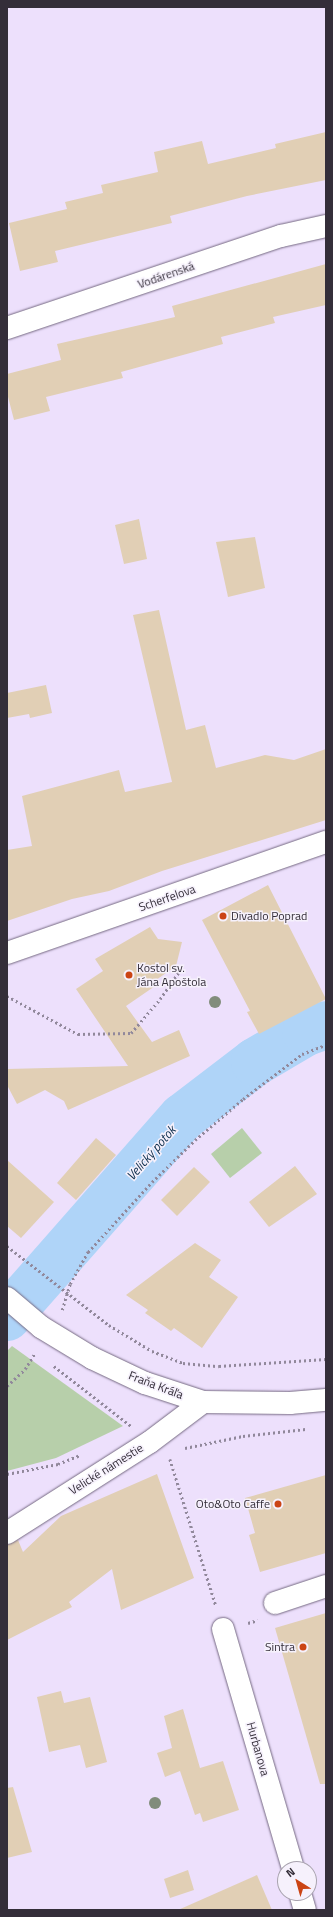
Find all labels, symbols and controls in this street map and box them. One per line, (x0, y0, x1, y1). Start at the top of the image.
street label: Vodárenská (136, 259, 196, 291)
street label: Scherfelova (137, 882, 197, 914)
place label: Divadlo Poprad (231, 909, 307, 923)
marker: Divadlo Poprad (218, 911, 228, 921)
place label: Kostol sv. Jána Apoštola (137, 961, 206, 989)
marker: Kostol sv. Jána Apoštola (124, 970, 134, 980)
water label: Velický potok (123, 1123, 179, 1183)
street label: Fraňa Kráľa (127, 1368, 185, 1402)
street label: Velické námestie (66, 1440, 146, 1498)
place label: Oto&Oto Caffe (196, 1497, 270, 1511)
marker: Oto&Oto Caffe (273, 1499, 283, 1509)
place label: Sintra (265, 1640, 295, 1654)
marker: Sintra (298, 1642, 308, 1652)
street label: Hurbanova (243, 1720, 273, 1778)
north arrow (277, 1861, 317, 1901)
text: N (283, 1864, 298, 1881)

